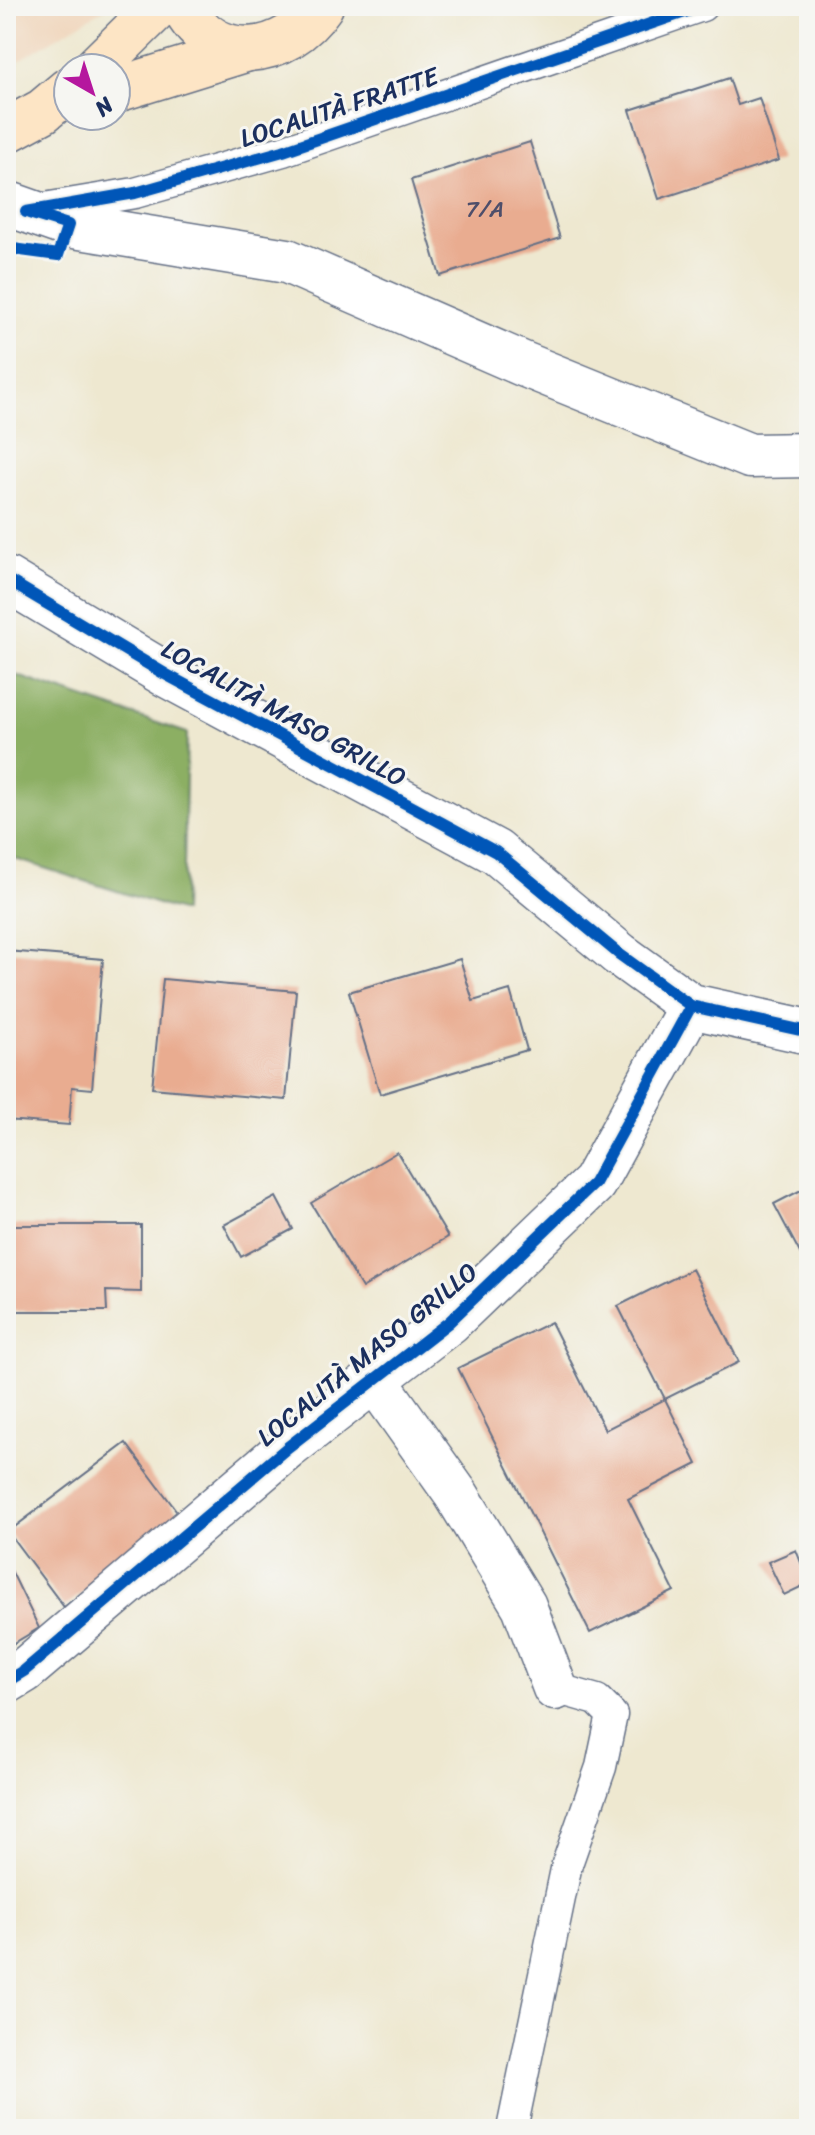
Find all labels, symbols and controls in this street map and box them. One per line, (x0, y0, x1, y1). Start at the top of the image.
north arrow (52, 52, 132, 132)
street label: LOCALITÀ FRATTE (234, 53, 446, 161)
text: N (85, 87, 123, 128)
house number: 7/A (466, 190, 504, 229)
street label: LOCALITÀ MASO GRILLO (153, 626, 415, 800)
street label: LOCALITÀ MASO GRILLO (246, 1250, 488, 1458)

